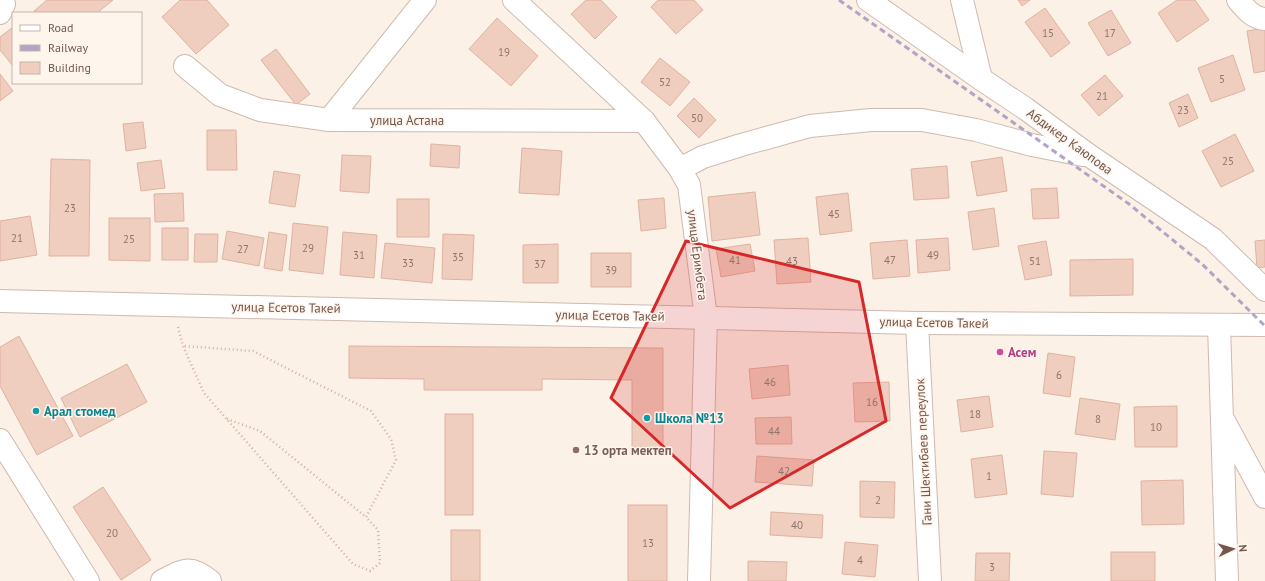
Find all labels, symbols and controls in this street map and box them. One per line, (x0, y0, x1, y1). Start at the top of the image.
legend (12, 12, 142, 84)
text: Road (48, 20, 73, 35)
house number: 15 (1042, 26, 1054, 40)
house number: 17 (1104, 26, 1116, 40)
text: Railway (48, 40, 88, 55)
house number: 19 (498, 45, 510, 59)
text: Building (48, 60, 91, 75)
house number: 5 (1219, 72, 1225, 86)
house number: 52 (659, 75, 671, 89)
house number: 21 (1096, 89, 1108, 103)
house number: 23 (1177, 103, 1189, 117)
street label: Абдикер Каюпова (1023, 104, 1116, 178)
house number: 50 (691, 111, 703, 125)
street label: улица Астана (370, 112, 444, 129)
house number: 25 (1222, 154, 1234, 168)
house number: 23 (64, 201, 76, 215)
house number: 45 (828, 207, 840, 221)
street label: улица Еримбета (684, 209, 711, 301)
house number: 21 (11, 231, 23, 245)
house number: 25 (123, 232, 135, 246)
house number: 29 (302, 241, 314, 255)
house number: 27 (237, 242, 249, 256)
house number: 31 (353, 248, 365, 262)
house number: 49 (927, 248, 939, 262)
house number: 35 (452, 250, 464, 264)
house number: 41 (729, 253, 741, 267)
house number: 47 (884, 253, 896, 267)
house number: 43 (786, 254, 798, 268)
house number: 51 (1029, 254, 1041, 268)
house number: 33 (402, 256, 414, 270)
house number: 37 (534, 257, 546, 271)
house number: 39 (605, 263, 617, 277)
street label: улица Есетов Такей (231, 298, 341, 317)
street label: улица Есетов Такей (555, 306, 665, 325)
street label: улица Есетов Такей (879, 313, 989, 332)
place label: Асем (1008, 344, 1036, 361)
marker: Асем (995, 347, 1005, 357)
house number: 6 (1056, 368, 1062, 382)
house number: 46 (764, 375, 776, 389)
street label: Гани Шектибаев переулок (911, 377, 936, 526)
house number: 16 (866, 395, 878, 409)
place label: Арал стомед (44, 403, 116, 420)
marker: Арал стомед (31, 406, 41, 416)
house number: 18 (969, 407, 981, 421)
place label: Школа №13 (655, 410, 724, 427)
house number: 8 (1095, 412, 1101, 426)
marker: Школа №13 (642, 413, 652, 423)
house number: 10 (1150, 420, 1162, 434)
house number: 44 (768, 424, 780, 438)
place label: 13 орта мектеп (584, 442, 672, 459)
marker: 13 орта мектеп (571, 445, 581, 455)
house number: 42 (778, 464, 790, 478)
house number: 1 (986, 469, 992, 483)
house number: 2 (875, 493, 881, 507)
house number: 40 (791, 518, 803, 532)
house number: 20 (106, 526, 118, 540)
north arrow (1213, 529, 1253, 569)
house number: 13 (642, 536, 654, 550)
text: N (1236, 544, 1250, 552)
house number: 4 (857, 553, 863, 567)
house number: 3 (989, 560, 995, 574)

